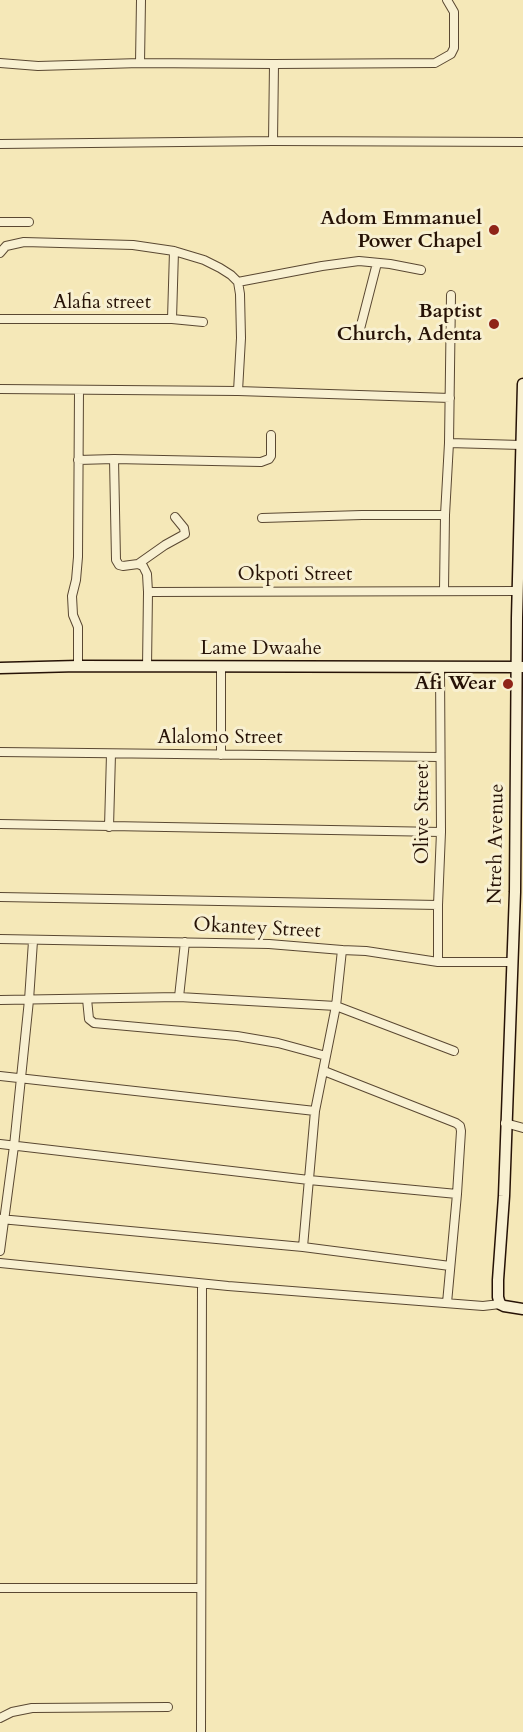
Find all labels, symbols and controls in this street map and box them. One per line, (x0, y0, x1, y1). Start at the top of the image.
place label: Adom Emmanuel Power Chapel (320, 207, 482, 254)
marker: Adom Emmanuel Power Chapel (487, 223, 501, 237)
street label: Alafia street (53, 291, 151, 315)
place label: Baptist Church, Adenta (337, 300, 482, 347)
marker: Baptist Church, Adenta (487, 317, 501, 331)
street label: Okpoti Street (238, 563, 352, 587)
street label: Lame Dwaahe (200, 637, 322, 661)
place label: Afi Wear (414, 672, 496, 696)
marker: Afi Wear (501, 677, 515, 691)
street label: Alalomo Street (157, 726, 283, 750)
street label: Olive Street (411, 764, 435, 864)
street label: Ntreh Avenue (484, 783, 510, 905)
street label: Okantey Street (193, 914, 321, 944)

